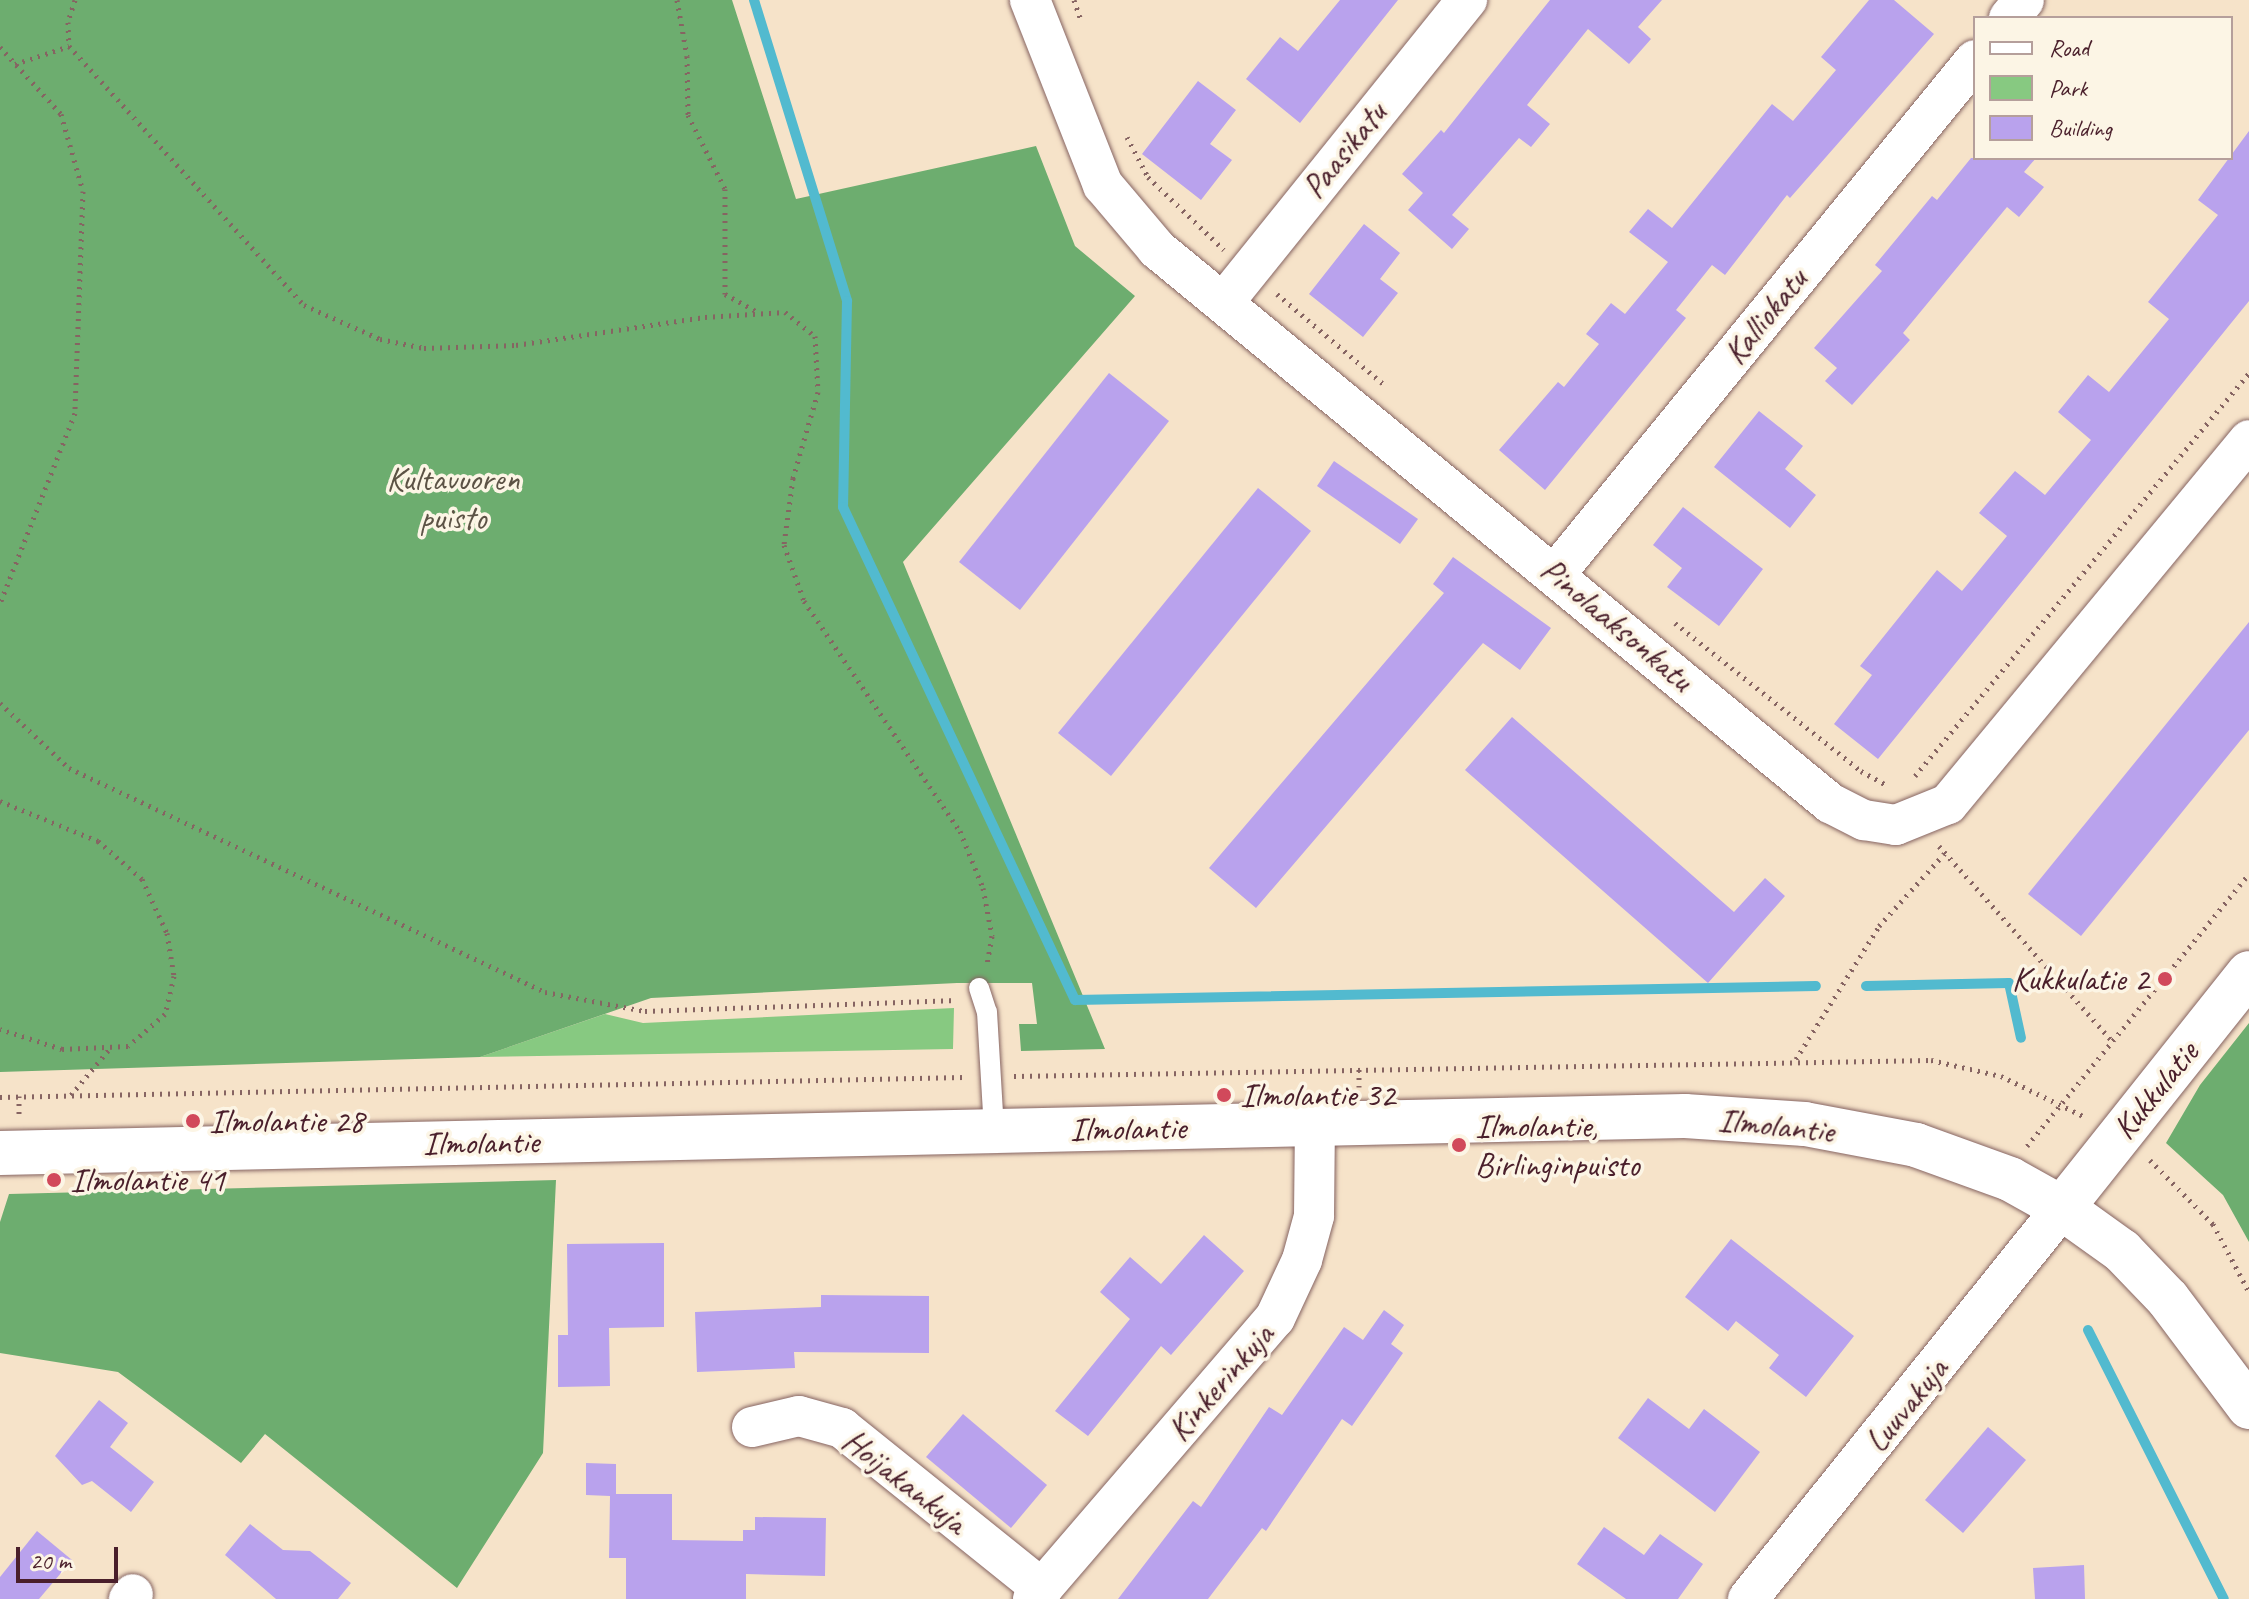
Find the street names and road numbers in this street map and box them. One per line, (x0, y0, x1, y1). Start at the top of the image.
street label: Paasikatu (1293, 94, 1395, 206)
street label: Kalliokatu (1714, 260, 1816, 372)
street label: Pinolaaksonkatu (1533, 549, 1701, 699)
street label: Kukkulatie (2103, 1033, 2207, 1147)
street label: Ilmolantie (1716, 1099, 1836, 1151)
street label: Ilmolantie (1070, 1107, 1186, 1149)
street label: Ilmolantie (423, 1121, 539, 1163)
street label: Kinkerinkuja (1158, 1315, 1282, 1449)
street label: Luuvakuja (1856, 1350, 1956, 1460)
street label: Hoijakankuja (835, 1420, 975, 1542)

